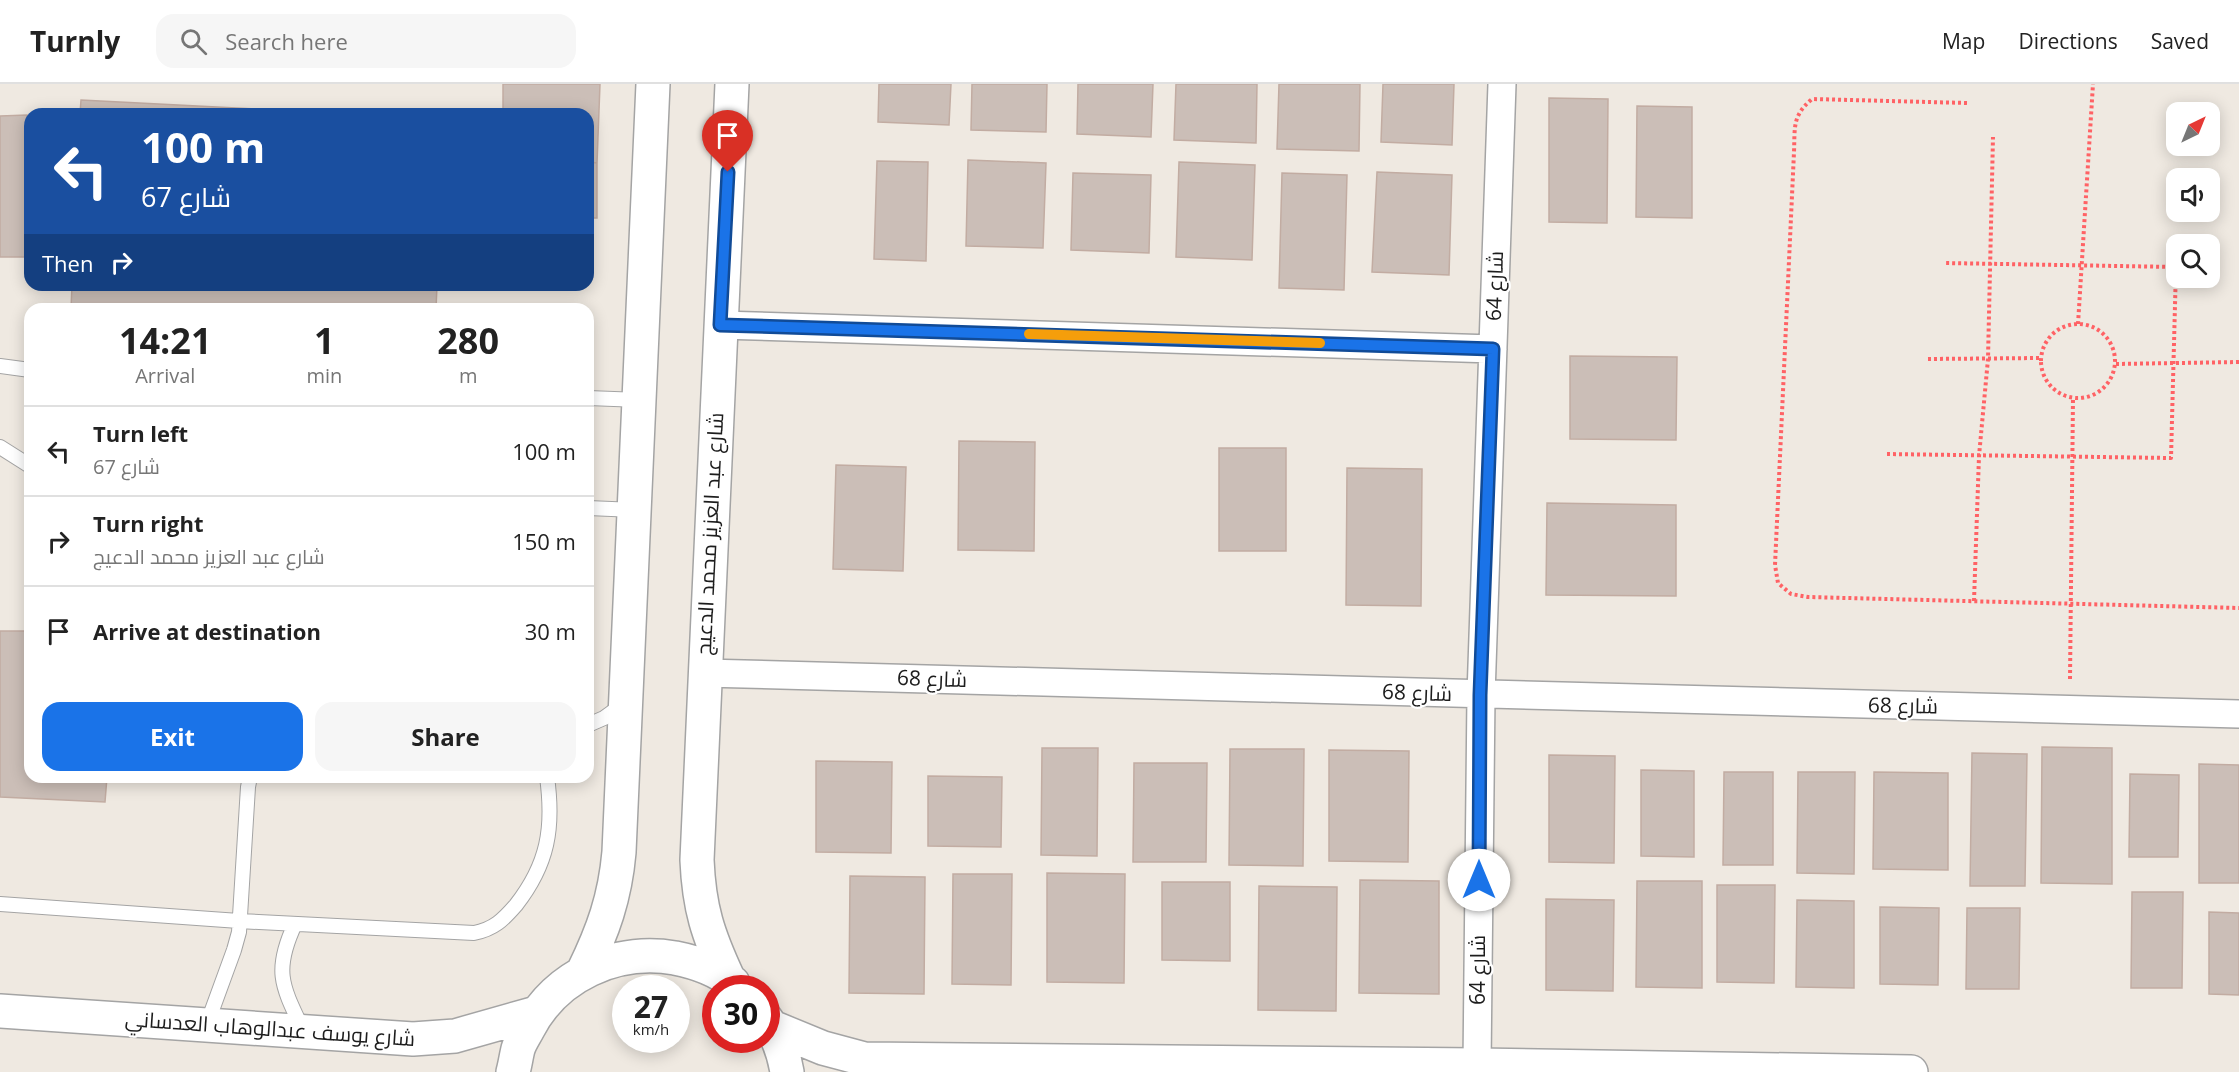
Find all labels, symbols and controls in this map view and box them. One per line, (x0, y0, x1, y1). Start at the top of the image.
search box (156, 14, 576, 68)
text: Turnly (30, 22, 120, 60)
icon: search (177, 25, 210, 58)
text: Search here (225, 26, 348, 56)
text: Map (1942, 27, 1985, 55)
text: Directions (2018, 27, 2118, 55)
text: Saved (2151, 27, 2209, 55)
north arrow (2166, 102, 2220, 156)
map controls (2166, 102, 2220, 288)
pin (702, 110, 753, 172)
text: 100 m (141, 118, 265, 175)
icon: arrive (711, 119, 744, 152)
icon: left (42, 132, 120, 210)
button: sound (2166, 168, 2220, 222)
text: شارع 67 (141, 178, 231, 215)
button: search (2166, 234, 2220, 288)
icon: right (105, 246, 138, 279)
text: Then (42, 248, 93, 278)
street label: شارع 64 (1479, 250, 1510, 322)
text: 14:21 (119, 316, 212, 365)
text: 1 (314, 316, 335, 365)
text: 280 (437, 316, 499, 365)
text: Arrival (135, 362, 195, 389)
text: min (306, 362, 342, 389)
text: m (459, 362, 477, 389)
street label: شارع عبد العزيز محمد الدعيج (689, 412, 730, 656)
text: Turn left (93, 418, 188, 448)
icon: left (42, 435, 75, 468)
text: 100 m (512, 436, 576, 466)
text: شارع 67 (93, 453, 160, 480)
text: Turn right (93, 508, 204, 538)
icon: right (42, 525, 75, 558)
text: 150 m (512, 526, 576, 556)
text: شارع عبد العزيز محمد الدعيج (93, 543, 324, 570)
icon: arrive (42, 615, 75, 648)
text: Arrive at destination (93, 616, 321, 646)
text: 30 m (525, 616, 576, 646)
street label: شارع 68 (896, 663, 968, 694)
street label: شارع 68 (1381, 677, 1453, 708)
street label: شارع 68 (1868, 690, 1938, 721)
button: Exit (42, 702, 303, 771)
button: Share (315, 702, 576, 771)
position arrow (1447, 848, 1511, 912)
street label: شارع 64 (1463, 935, 1492, 1005)
speed limit sign: 30 (702, 975, 780, 1053)
text: 27 (634, 986, 668, 1027)
street label: شارع يوسف عبدالوهاب العدساني (124, 1004, 416, 1055)
text: km/h (633, 1019, 669, 1039)

